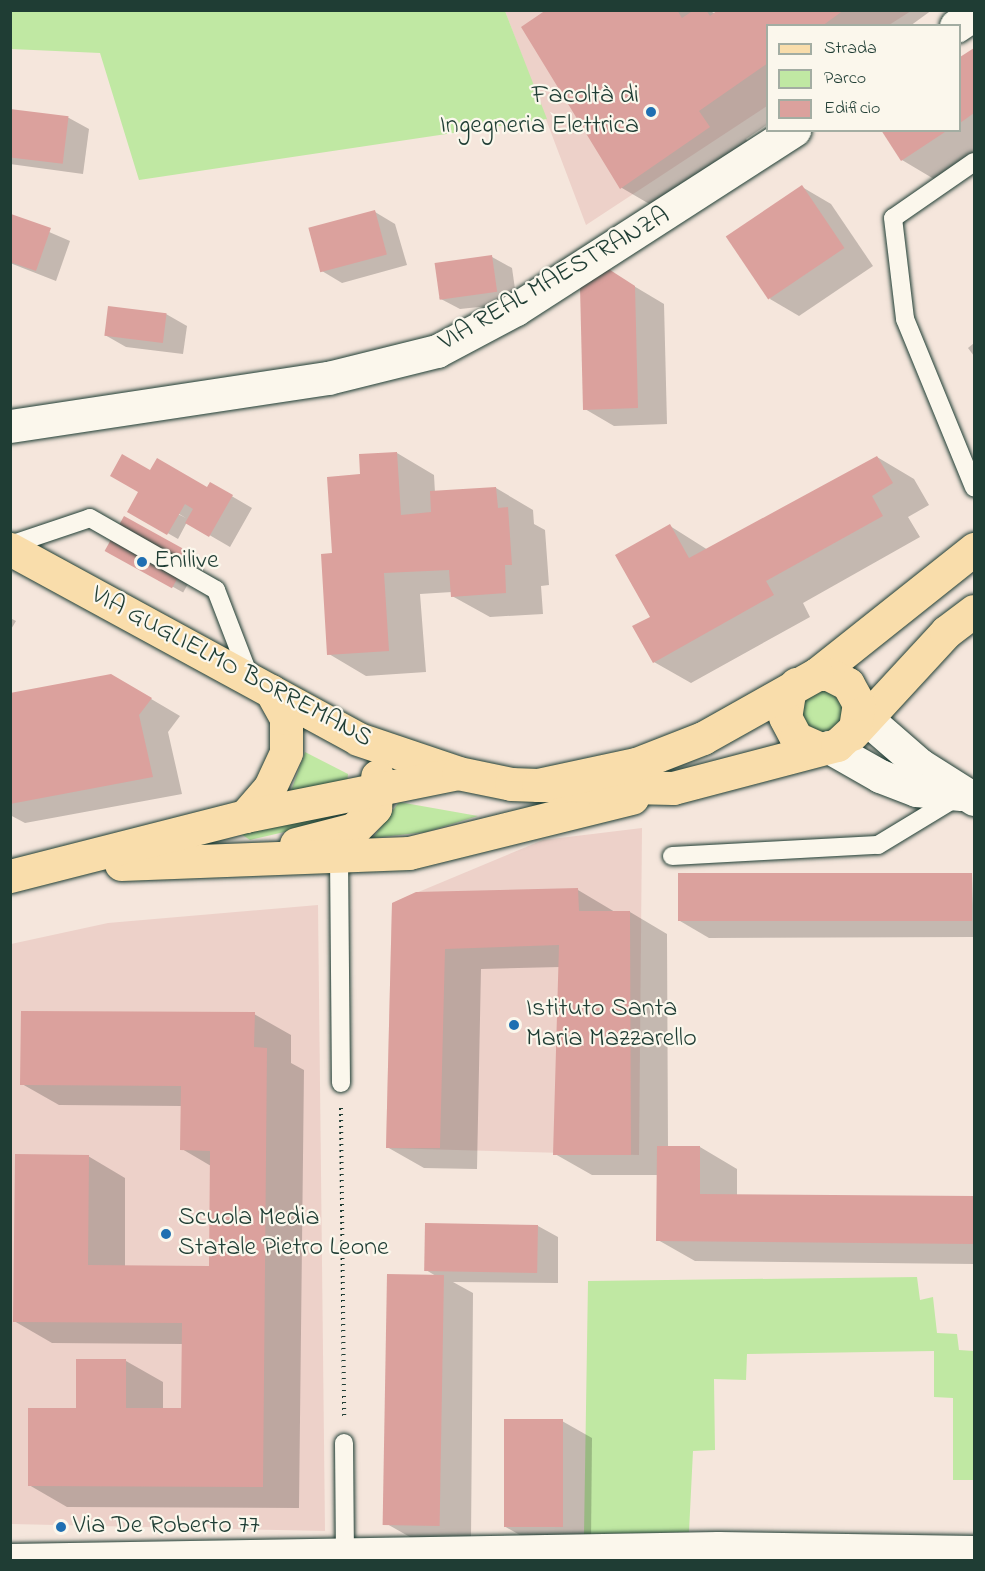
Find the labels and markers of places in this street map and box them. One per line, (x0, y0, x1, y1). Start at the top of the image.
place label: Facoltà di Ingegneria Elettrica (440, 81, 639, 142)
marker: Facoltà di Ingegneria Elettrica (644, 105, 658, 119)
place label: Enilive (154, 546, 219, 578)
marker: Enilive (135, 555, 149, 569)
place label: Istituto Santa Maria Mazzarello (526, 994, 697, 1056)
marker: Istituto Santa Maria Mazzarello (507, 1018, 521, 1032)
place label: Scuola Media Statale Pietro Leone (178, 1203, 389, 1264)
marker: Scuola Media Statale Pietro Leone (159, 1227, 173, 1241)
place label: Via De Roberto 77 (73, 1511, 260, 1543)
marker: Via De Roberto 77 (54, 1520, 68, 1534)

